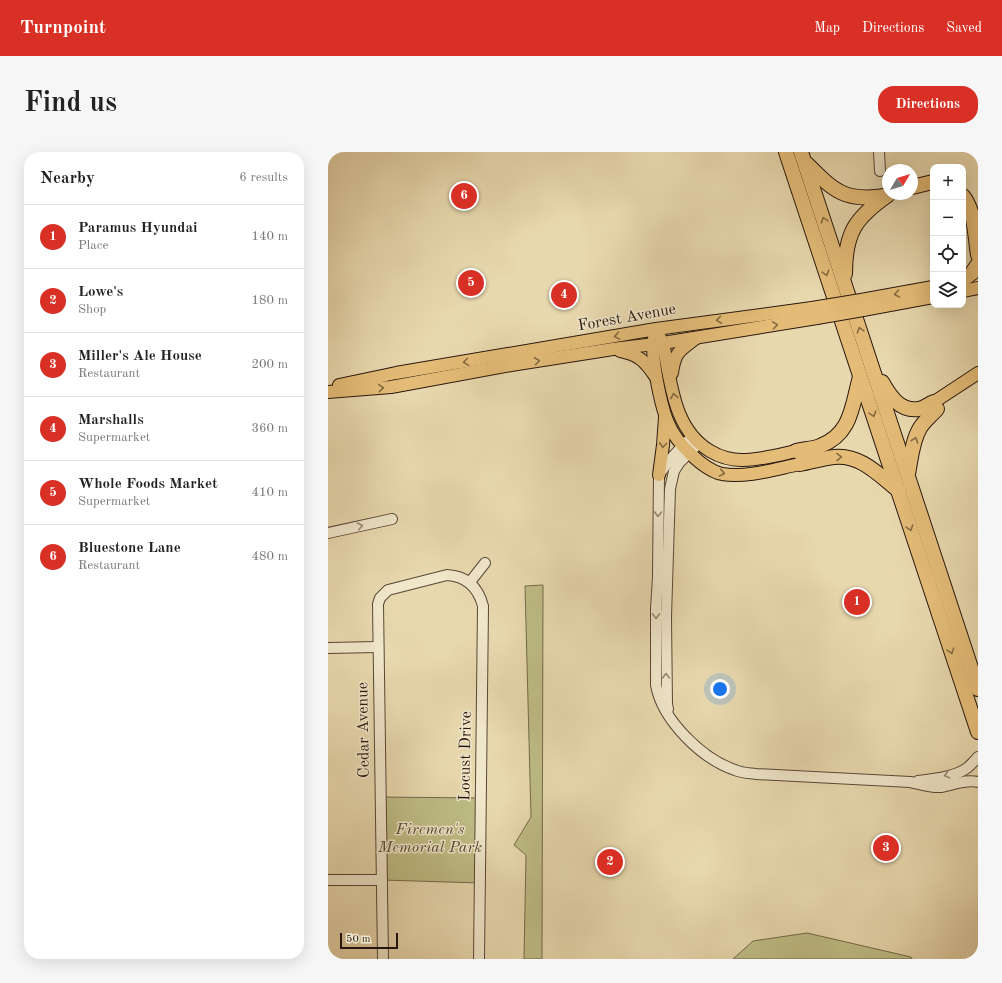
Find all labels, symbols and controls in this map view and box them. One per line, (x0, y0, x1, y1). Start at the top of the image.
text: Turnpoint (20, 19, 106, 38)
text: Map (814, 21, 840, 35)
text: Directions (862, 21, 924, 35)
text: Saved (946, 21, 982, 35)
button: Directions (878, 86, 978, 123)
text: Find us (24, 90, 117, 118)
north arrow (882, 164, 918, 200)
map controls (930, 164, 966, 308)
button: + (930, 164, 966, 200)
text: Nearby (40, 170, 95, 187)
text: 6 results (239, 171, 288, 184)
pin: 6 (451, 181, 477, 211)
button: − (930, 200, 966, 236)
one-way arrow (820, 217, 829, 224)
text: Paramus Hyundai (78, 221, 197, 236)
text: 1 (49, 230, 57, 243)
text: 140 m (251, 230, 288, 243)
button: locate (930, 236, 966, 272)
text: Place (78, 239, 108, 252)
pin: 5 (458, 268, 484, 298)
one-way arrow (821, 269, 830, 276)
button: layers (930, 272, 966, 308)
pin: 4 (551, 280, 577, 310)
text: Lowe's (78, 285, 123, 300)
one-way arrow (894, 289, 900, 297)
text: 2 (49, 294, 57, 307)
text: 180 m (251, 294, 288, 307)
street label: Forest Avenue (577, 301, 677, 335)
text: Shop (78, 303, 106, 316)
one-way arrow (716, 315, 722, 324)
one-way arrow (772, 321, 778, 330)
one-way arrow (856, 327, 865, 334)
one-way arrow (614, 331, 621, 339)
text: Miller's Ale House (78, 349, 202, 364)
one-way arrow (463, 357, 469, 366)
one-way arrow (534, 357, 540, 366)
text: 3 (49, 358, 57, 371)
text: 200 m (251, 358, 288, 371)
text: Restaurant (78, 367, 140, 380)
one-way arrow (378, 383, 384, 392)
one-way arrow (670, 393, 678, 399)
one-way arrow (868, 410, 876, 417)
text: Marshalls (78, 413, 144, 428)
text: 4 (49, 422, 57, 435)
text: 360 m (251, 422, 288, 435)
text: Supermarket (78, 431, 150, 444)
one-way arrow (911, 436, 919, 443)
one-way arrow (659, 442, 668, 448)
one-way arrow (836, 453, 842, 462)
one-way arrow (719, 468, 725, 476)
text: Whole Foods Market (78, 477, 218, 492)
text: 5 (49, 486, 57, 499)
text: 410 m (251, 486, 288, 499)
text: Supermarket (78, 495, 150, 508)
one-way arrow (654, 511, 663, 517)
one-way arrow (357, 522, 363, 531)
one-way arrow (905, 524, 914, 531)
text: Bluestone Lane (78, 541, 181, 556)
text: 6 (49, 550, 57, 563)
text: 480 m (251, 550, 288, 563)
text: Restaurant (78, 559, 140, 572)
pin: 1 (844, 587, 870, 617)
one-way arrow (652, 613, 660, 619)
one-way arrow (946, 647, 955, 654)
one-way arrow (662, 673, 670, 679)
your location (710, 679, 730, 699)
street label: Cedar Avenue (355, 682, 373, 778)
street label: Locust Drive (457, 711, 475, 801)
one-way arrow (944, 771, 950, 779)
park label: Firemen's Memorial Park (377, 822, 482, 856)
pin: 3 (873, 833, 899, 863)
pin: 2 (597, 847, 623, 877)
scale bar (340, 931, 398, 950)
text: 50 m (346, 934, 371, 945)

